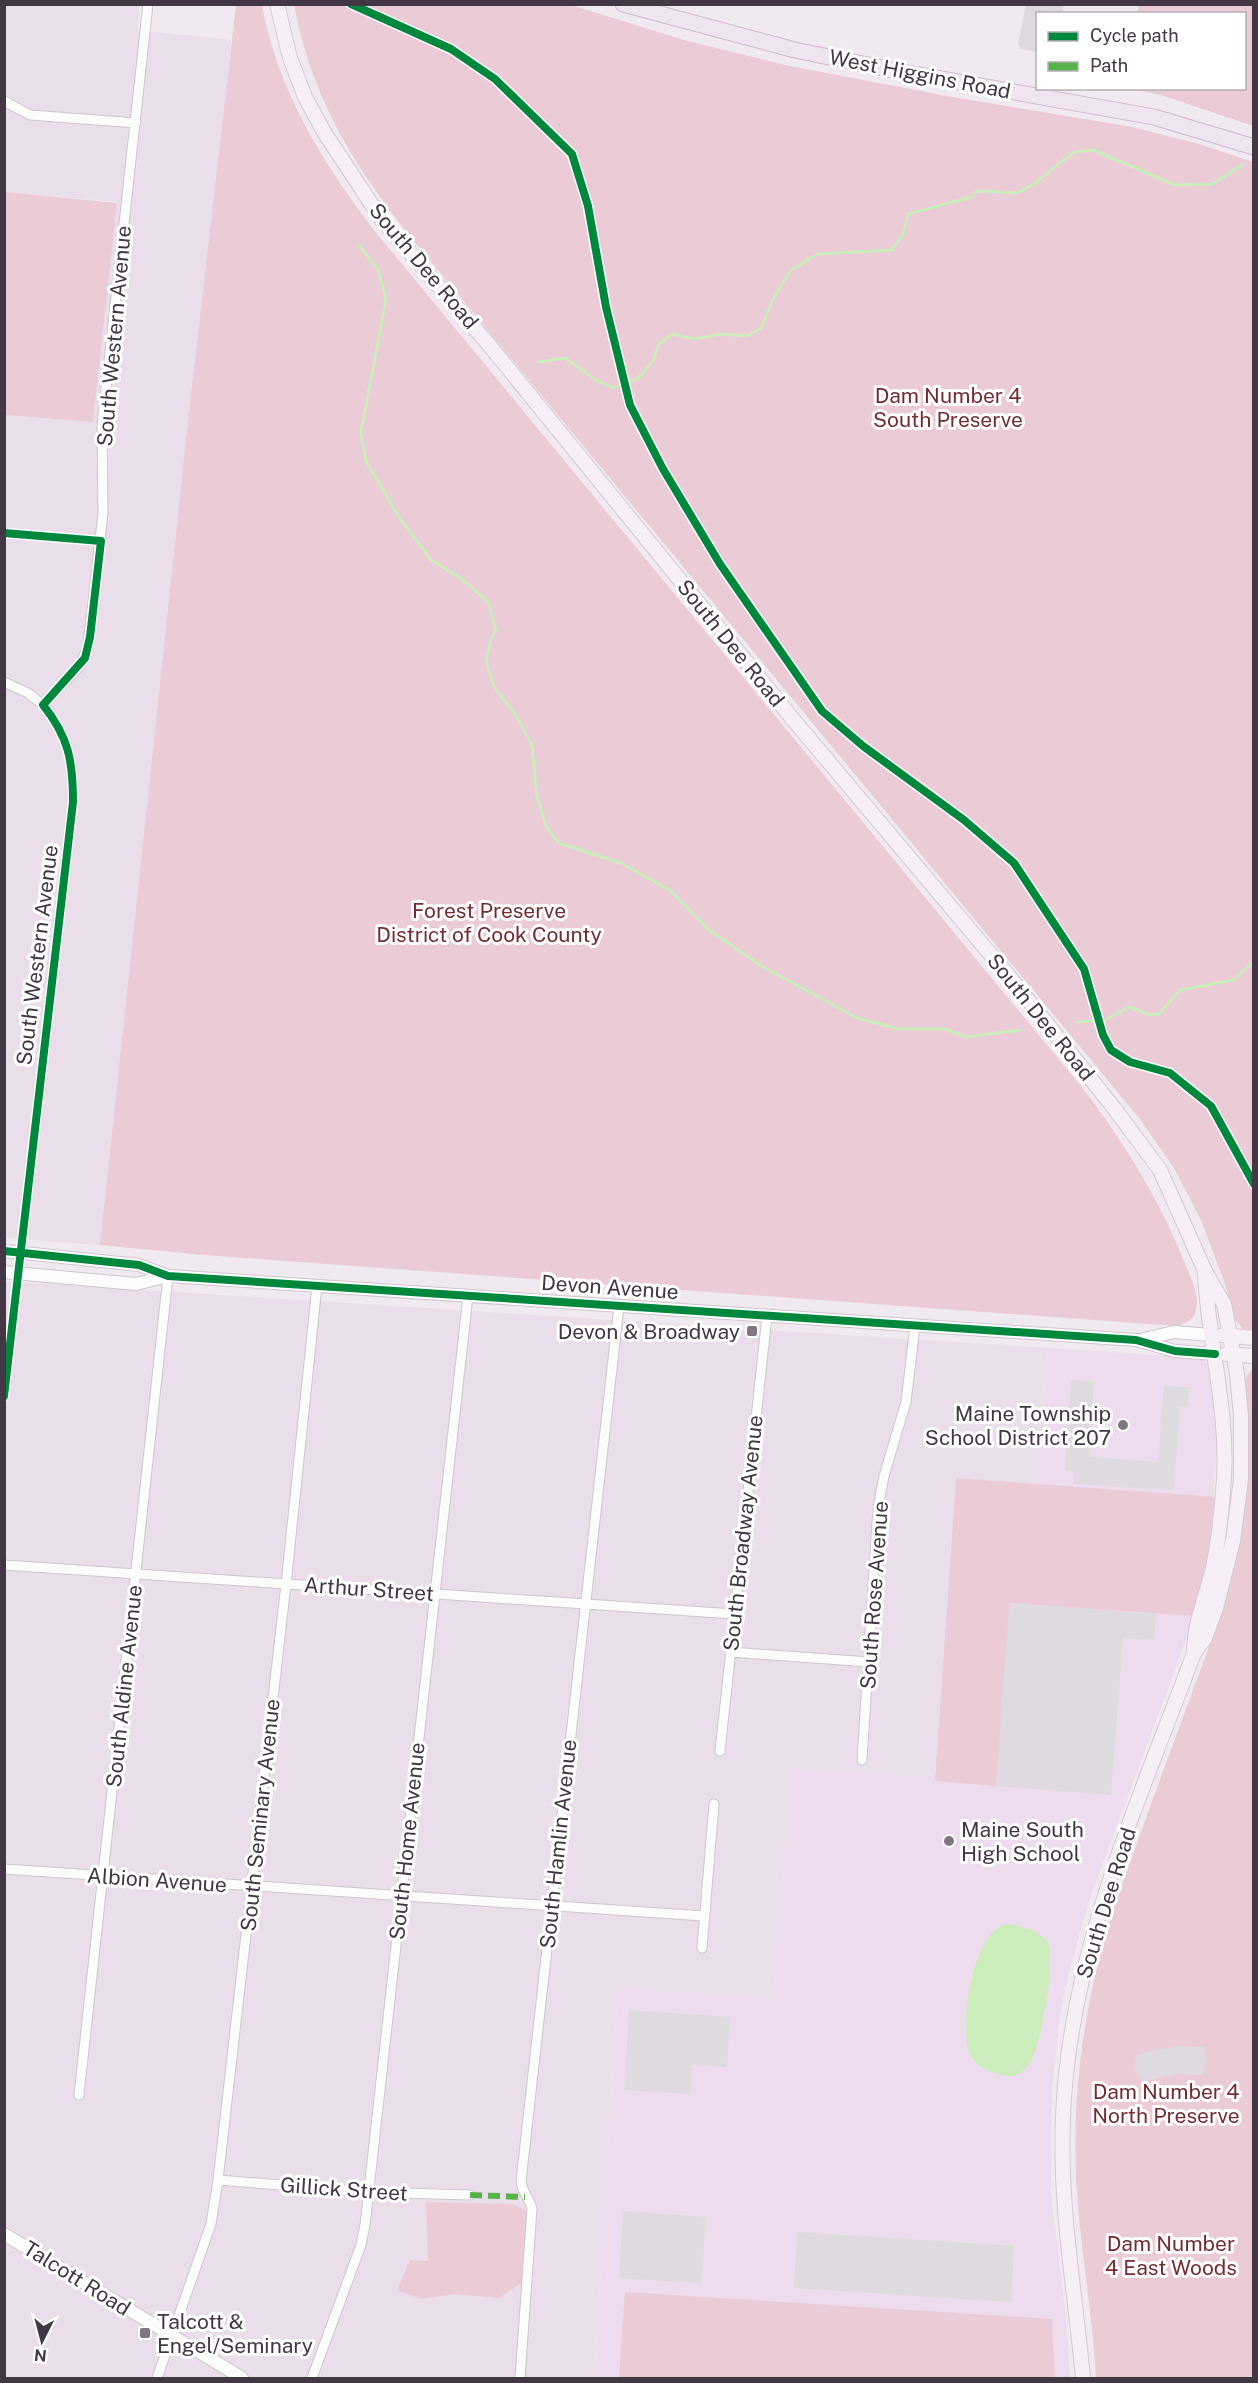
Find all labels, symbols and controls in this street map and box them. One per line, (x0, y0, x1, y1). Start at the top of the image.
legend (1036, 12, 1246, 90)
text: Cycle path (1090, 25, 1179, 46)
street label: West Higgins Road (827, 44, 1013, 104)
text: Path (1090, 55, 1128, 76)
street label: South Dee Road (364, 198, 484, 334)
street label: South Western Avenue (92, 225, 136, 447)
park label: Dam Number 4 South Preserve (873, 383, 1023, 432)
street label: South Dee Road (672, 574, 790, 712)
street label: South Western Avenue (11, 843, 63, 1067)
park label: Forest Preserve District of Cook County (376, 898, 602, 947)
street label: South Dee Road (982, 948, 1100, 1086)
street label: Devon Avenue (540, 1270, 680, 1304)
place label: Devon & Broadway (558, 1319, 740, 1344)
marker: Devon & Broadway (745, 1324, 759, 1338)
place label: Maine Township School District 207 (925, 1401, 1111, 1450)
street label: South Broadway Avenue (718, 1414, 768, 1652)
marker: Maine Township School District 207 (1116, 1418, 1130, 1432)
street label: South Rose Avenue (855, 1500, 893, 1690)
street label: Arthur Street (303, 1572, 435, 1606)
street label: South Aldine Avenue (101, 1584, 147, 1788)
street label: South Seminary Avenue (235, 1698, 285, 1932)
street label: South Hamlin Avenue (535, 1738, 581, 1950)
street label: South Home Avenue (384, 1741, 430, 1941)
place label: Maine South High School (961, 1817, 1084, 1866)
street label: South Dee Road (1071, 1824, 1141, 1982)
marker: Maine South High School (942, 1834, 956, 1848)
street label: Albion Avenue (86, 1863, 228, 1897)
park label: Dam Number 4 North Preserve (1092, 2079, 1240, 2128)
street label: Gillick Street (279, 2172, 409, 2206)
park label: Dam Number 4 East Woods (1105, 2231, 1237, 2280)
street label: Talcott Road (19, 2235, 135, 2321)
place label: Talcott & Engel/Seminary (157, 2309, 313, 2358)
north arrow (12, 2311, 72, 2371)
marker: Talcott & Engel/Seminary (138, 2326, 152, 2340)
text: N (33, 2345, 48, 2366)

